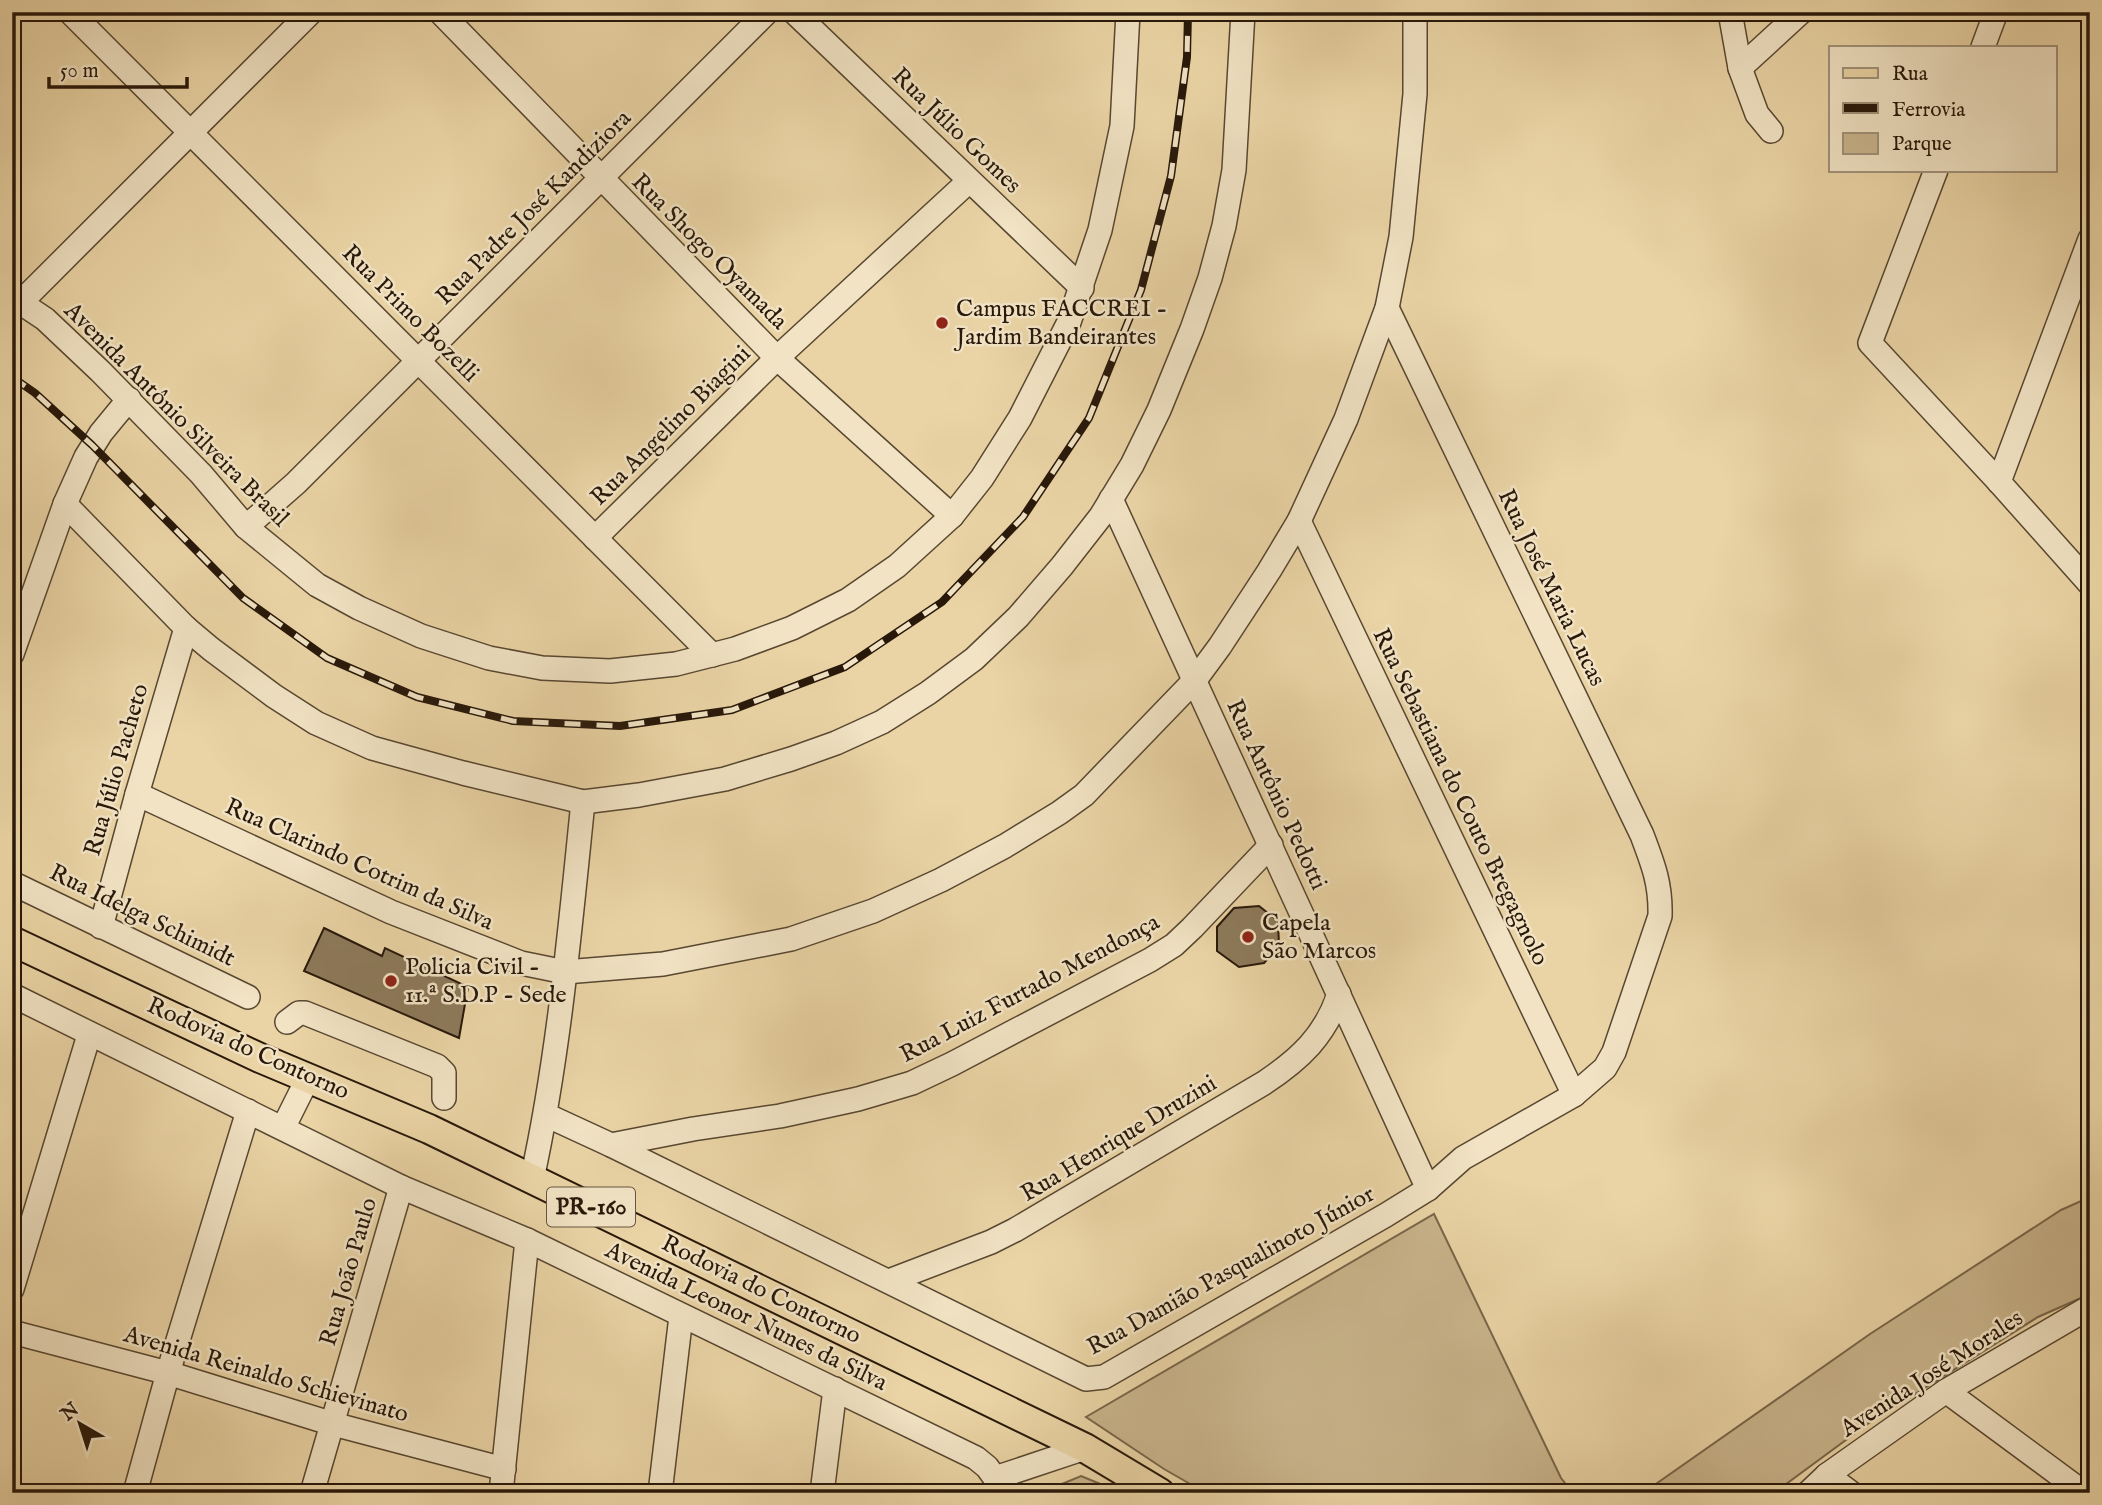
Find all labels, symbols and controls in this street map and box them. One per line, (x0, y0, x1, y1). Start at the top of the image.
scale bar (49, 46, 187, 90)
legend (1829, 46, 2056, 172)
text: 50 m (60, 58, 99, 85)
street label: Rua Júlio Gomes (885, 61, 1027, 201)
text: Rua (1892, 61, 1929, 88)
text: Ferrovia (1892, 97, 1966, 124)
street label: Rua Padre José Kandiziora (430, 103, 639, 312)
text: Parque (1892, 131, 1952, 158)
street label: Rua Shogo Oyamada (624, 167, 794, 337)
street label: Rua Primo Bozelli (335, 239, 485, 389)
place label: Campus FACCREI - Jardim Bandeirantes (953, 294, 1167, 353)
street label: Avenida Antônio Silveira Brasil (56, 295, 295, 534)
marker: Campus FACCREI - Jardim Bandeirantes (934, 315, 950, 331)
street label: Rua Angelino Biagini (584, 339, 758, 513)
street label: Rua José Maria Lucas (1490, 484, 1612, 692)
street label: Rua Sebastiana do Couto Bregagnolo (1365, 623, 1555, 971)
street label: Rua Júlio Pacheto (78, 680, 156, 860)
street label: Rua Antônio Pedotti (1218, 695, 1334, 895)
street label: Rua Clarindo Cotrim da Silva (220, 792, 499, 939)
street label: Rua Idelga Schimidt (44, 858, 240, 974)
street label: Rua Luiz Furtado Mendonça (895, 907, 1166, 1071)
place label: Capela São Marcos (1262, 908, 1376, 967)
marker: Capela São Marcos (1240, 929, 1256, 945)
place label: Policia Civil - 11.ª S.D.P - Sede (405, 952, 566, 1011)
marker: Policia Civil - 11.ª S.D.P - Sede (383, 973, 399, 989)
street label: Rodovia do Contorno (142, 990, 354, 1108)
street label: Rua Henrique Druzini (1015, 1068, 1223, 1210)
street label: Rua Damião Pasqualinoto Júnior (1082, 1179, 1380, 1363)
road number: PR-160 (547, 1188, 635, 1226)
street label: Rua João Paulo (313, 1194, 385, 1350)
street label: Rodovia do Contorno (656, 1228, 866, 1352)
street label: Avenida Leonor Nunes da Silva (599, 1235, 893, 1399)
street label: Avenida José Morales (1834, 1303, 2029, 1445)
street label: Avenida Reinaldo Schievinato (119, 1319, 412, 1431)
north arrow (46, 1390, 116, 1460)
text: N (56, 1397, 85, 1427)

